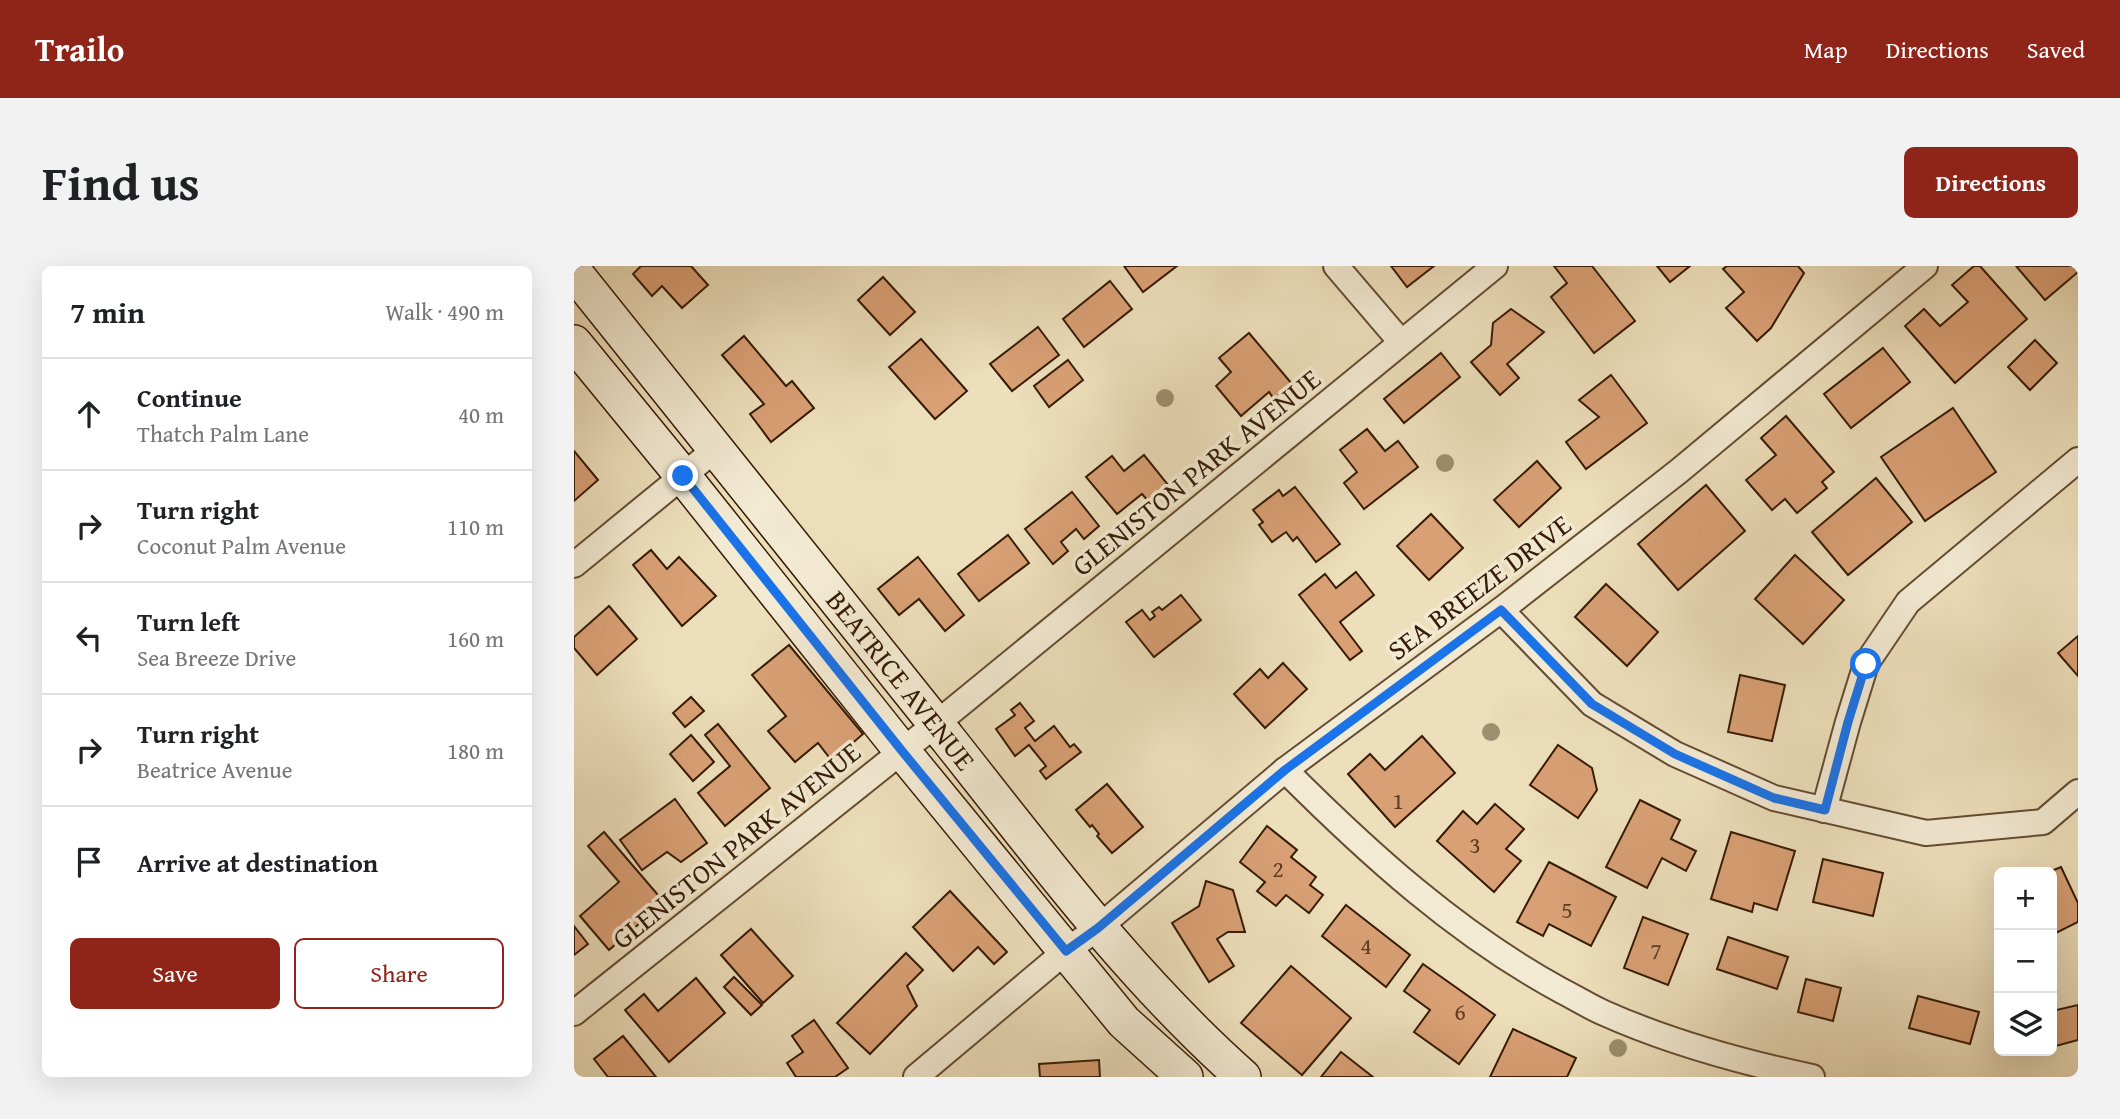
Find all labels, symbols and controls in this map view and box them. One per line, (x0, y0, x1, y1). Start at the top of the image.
text: Trailo (35, 25, 124, 73)
text: Map (1804, 32, 1848, 67)
text: Directions (1886, 32, 1989, 67)
text: Saved (2027, 32, 2085, 67)
text: Find us (42, 146, 200, 218)
button: Directions (1904, 147, 2078, 218)
text: 7 min (70, 290, 145, 334)
text: Walk · 490 m (385, 295, 504, 328)
street label: GLENISTON PARK AVENUE (1063, 358, 1329, 585)
text: Continue (137, 378, 242, 417)
icon: ahead (70, 395, 108, 433)
text: 40 m (458, 398, 504, 431)
text: Thatch Palm Lane (137, 417, 309, 450)
route end (667, 460, 698, 491)
text: Turn right (137, 490, 259, 529)
street label: SEA BREEZE DRIVE (1378, 504, 1579, 669)
icon: right (70, 507, 108, 545)
text: 110 m (447, 510, 504, 543)
text: Coconut Palm Avenue (137, 529, 346, 562)
street label: BEATRICE AVENUE (817, 581, 986, 779)
text: Turn left (137, 602, 240, 641)
icon: left (70, 619, 108, 657)
text: 160 m (447, 622, 504, 655)
text: Sea Breeze Drive (137, 641, 296, 674)
route start (1850, 648, 1881, 679)
text: Turn right (137, 714, 259, 753)
icon: right (70, 731, 108, 769)
street label: GLENISTON PARK AVENUE (603, 731, 869, 958)
text: 180 m (447, 734, 504, 767)
text: Beatrice Avenue (137, 753, 293, 786)
house number: 1 (1392, 783, 1404, 818)
house number: 3 (1469, 827, 1481, 862)
icon: arrive (70, 843, 108, 881)
text: Arrive at destination (137, 843, 378, 882)
house number: 2 (1272, 851, 1284, 886)
map controls (1994, 867, 2057, 1056)
button: + (1994, 867, 2057, 930)
house number: 5 (1561, 892, 1573, 927)
house number: 4 (1360, 928, 1372, 963)
button: − (1994, 930, 2057, 993)
house number: 7 (1650, 933, 1662, 968)
button: Save (70, 938, 280, 1009)
button: Share (294, 938, 504, 1009)
button: layers (1994, 993, 2057, 1056)
house number: 6 (1454, 994, 1466, 1029)

